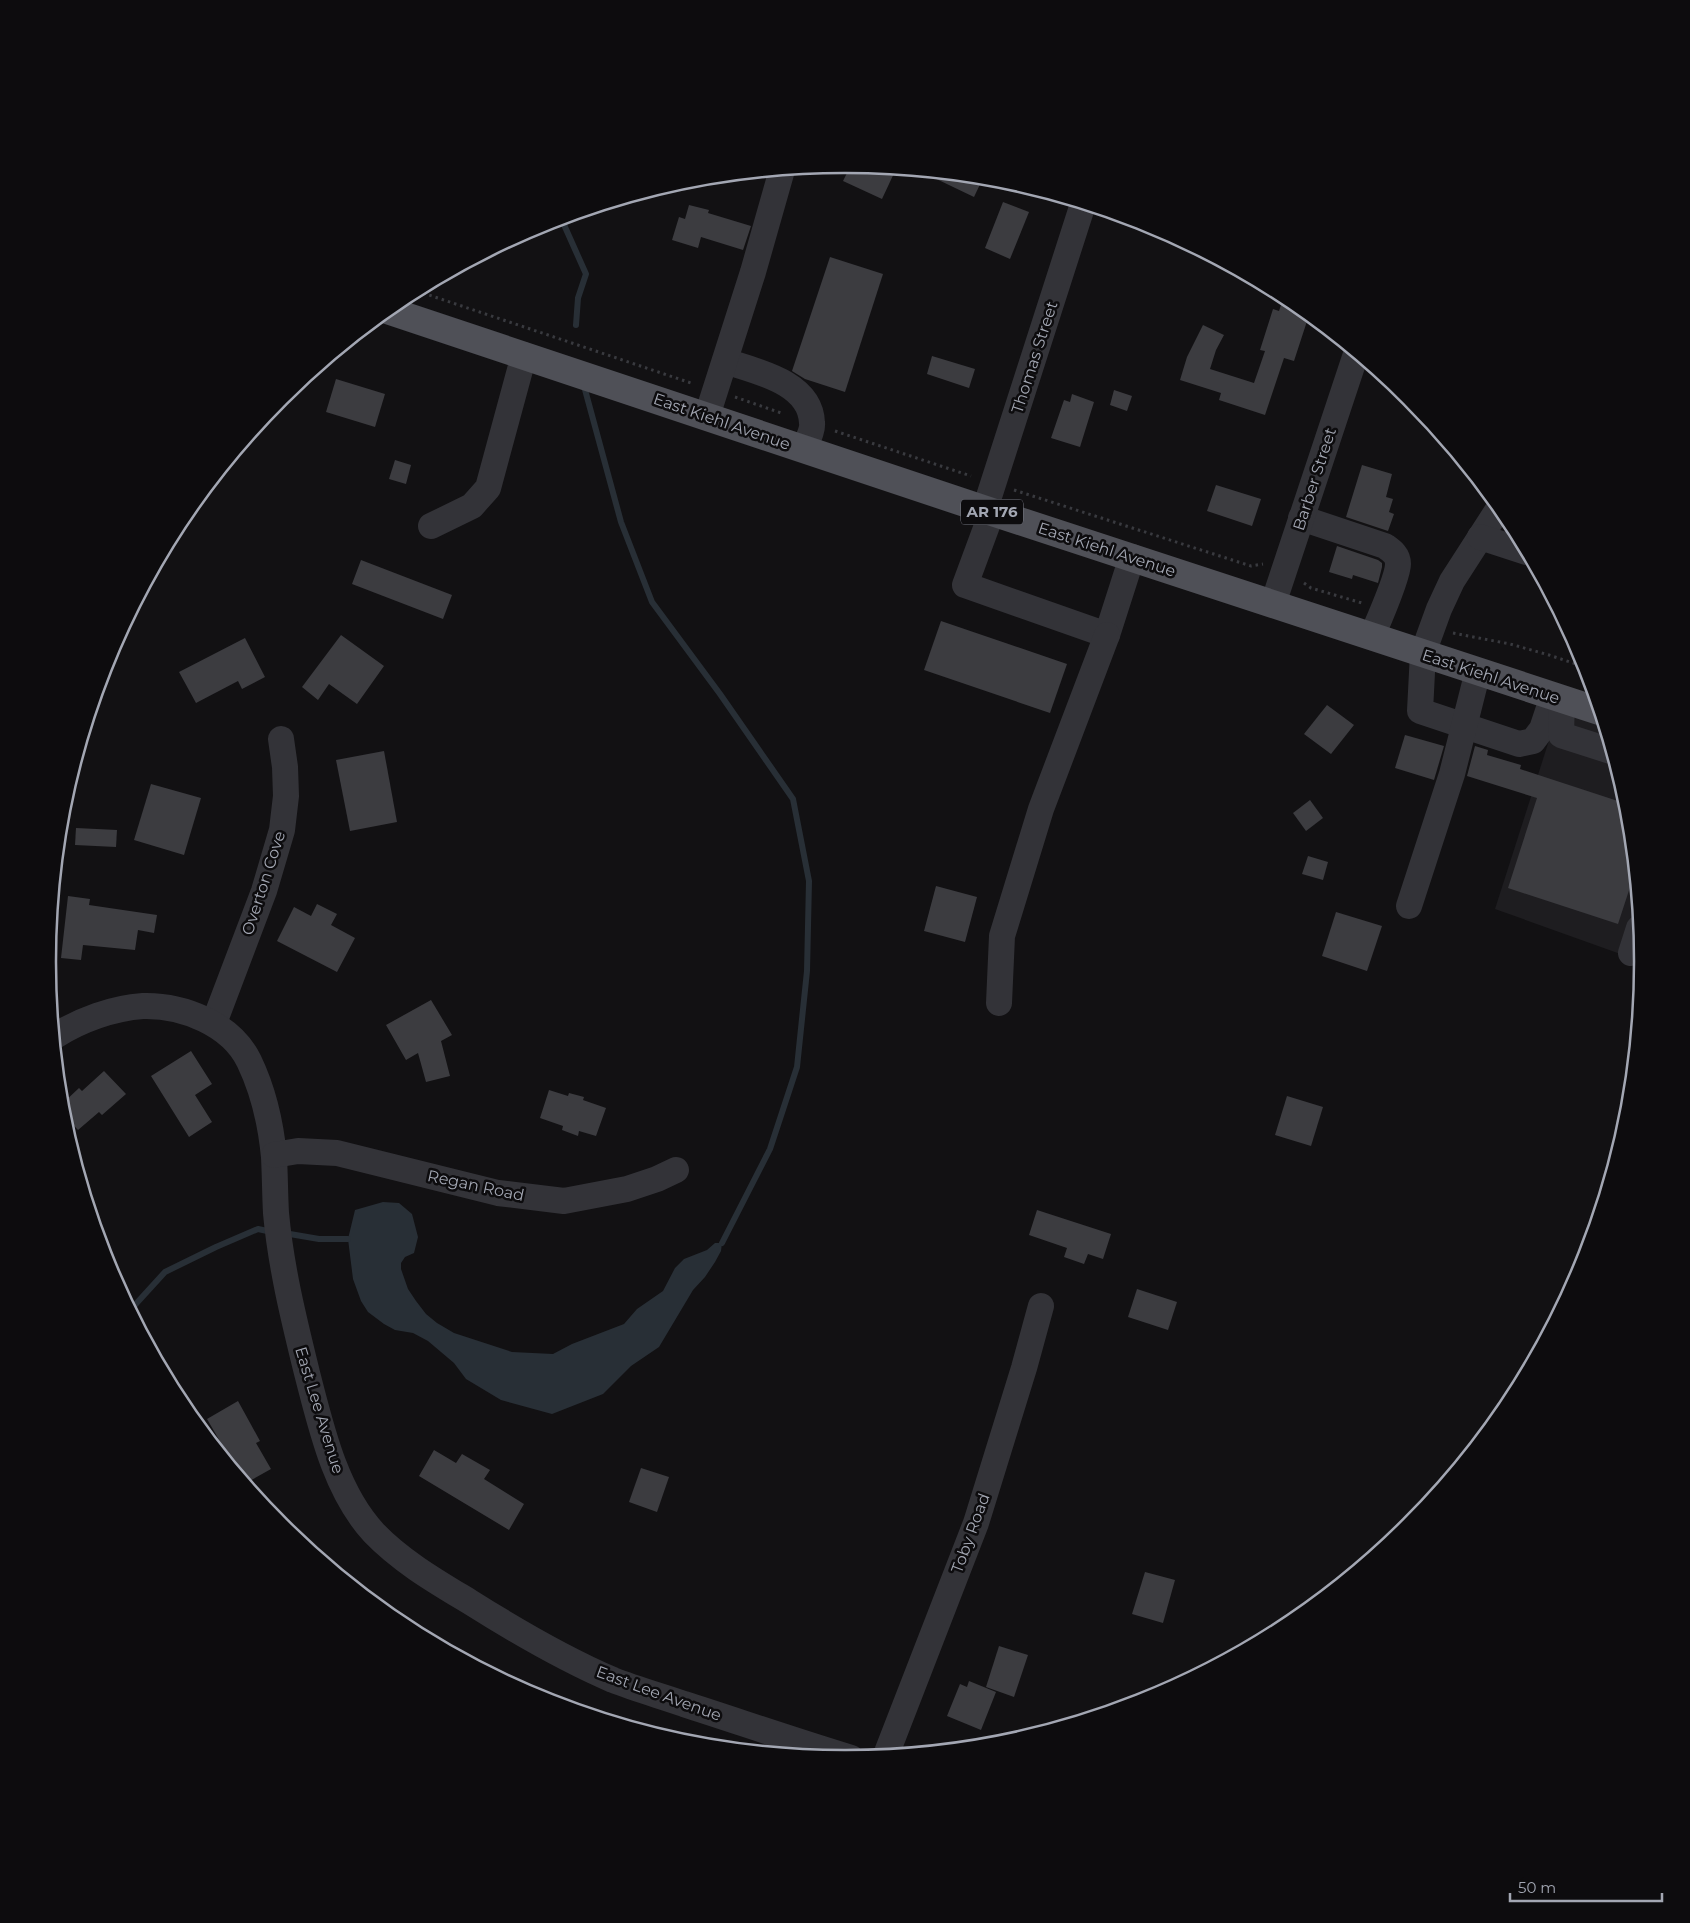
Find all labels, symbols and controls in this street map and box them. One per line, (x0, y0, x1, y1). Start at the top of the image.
street label: Thomas Street (1007, 298, 1062, 416)
street label: East Kiehl Avenue (651, 389, 793, 454)
street label: Barber Street (1289, 425, 1340, 533)
road number: AR 176 (961, 500, 1023, 524)
street label: East Kiehl Avenue (1036, 518, 1178, 581)
street label: East Kiehl Avenue (1420, 645, 1562, 708)
street label: Overton Cove (238, 829, 289, 938)
street label: Regan Road (426, 1166, 526, 1205)
street label: East Lee Avenue (291, 1344, 348, 1476)
street label: Toby Road (947, 1491, 994, 1576)
street label: East Lee Avenue (594, 1662, 724, 1725)
scale bar (1510, 1870, 1662, 1902)
text: 50 m (1518, 1878, 1556, 1897)

